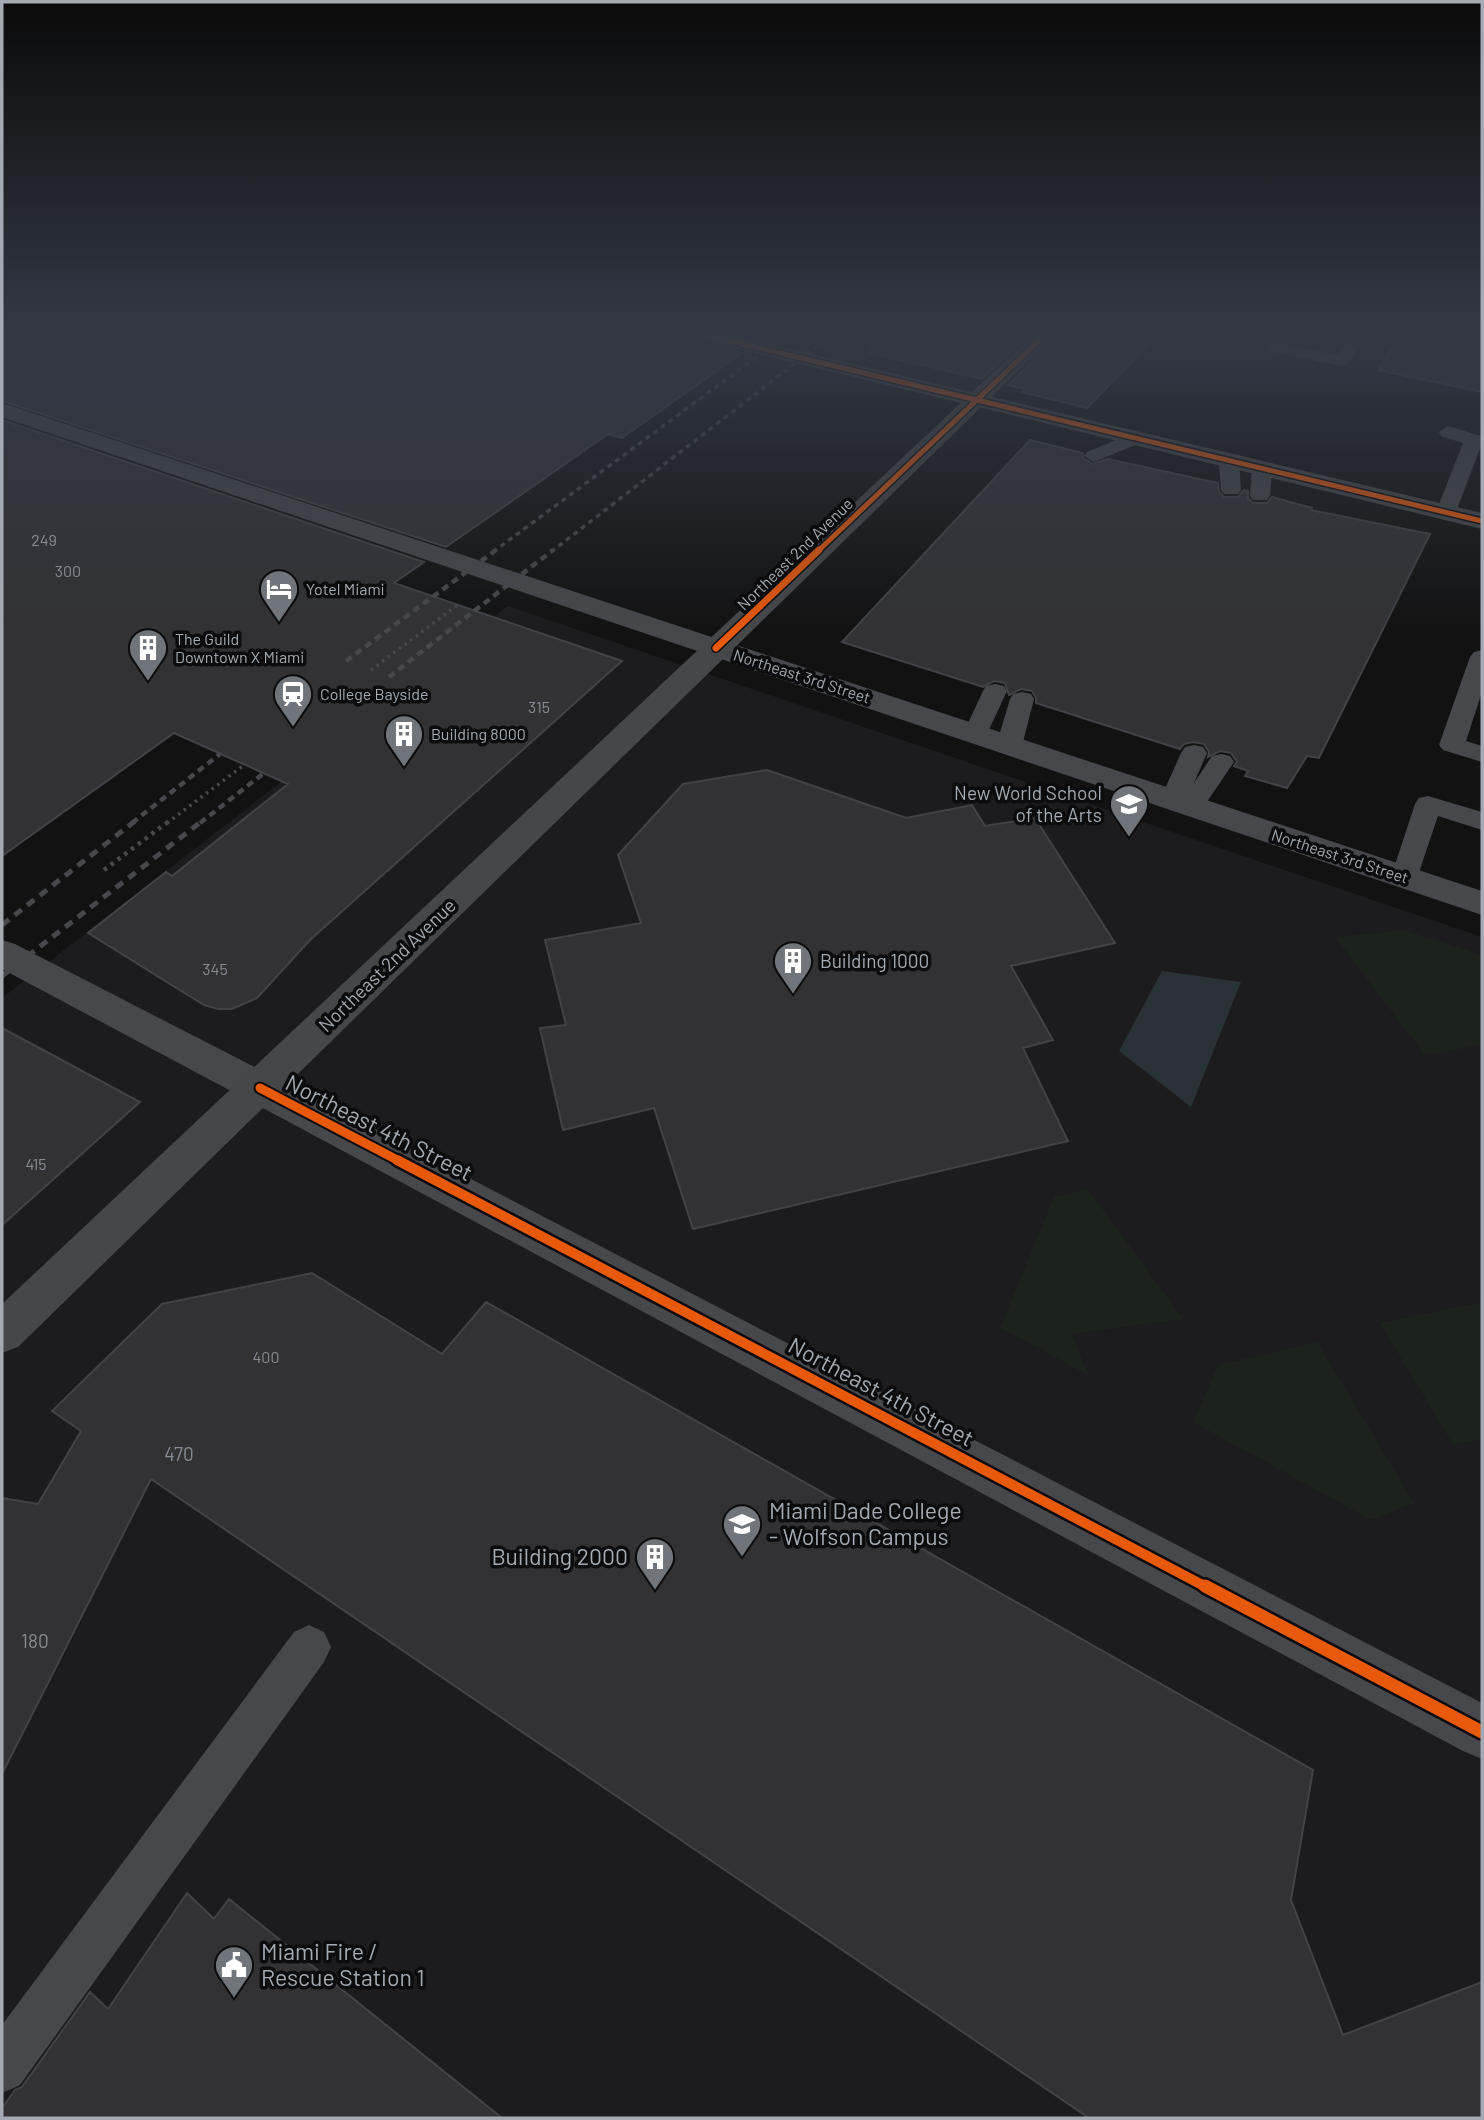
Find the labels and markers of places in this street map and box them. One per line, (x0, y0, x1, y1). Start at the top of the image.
hotel icon: Yotel Miami (258, 568, 300, 623)
place label: Yotel Miami (306, 579, 385, 598)
building icon: The Guild Downtown X Miami (127, 627, 169, 682)
place label: The Guild Downtown X Miami (175, 629, 304, 666)
station icon: College Bayside (272, 673, 314, 728)
place label: College Bayside (320, 684, 429, 703)
building icon: Building 8000 (383, 713, 425, 768)
place label: Building 8000 (431, 724, 526, 743)
place label: New World School of the Arts (954, 781, 1102, 826)
school or university icon: New World School of the Arts (1108, 783, 1150, 838)
building icon: Building 1000 (772, 940, 814, 995)
place label: Building 1000 (820, 949, 929, 972)
place label: Miami Dade College - Wolfson Campus (769, 1496, 962, 1550)
school or university icon: Miami Dade College - Wolfson Campus (721, 1503, 763, 1558)
building icon: Building 2000 (634, 1536, 676, 1591)
place label: Building 2000 (491, 1542, 628, 1570)
place label: Miami Fire / Rescue Station 1 (261, 1937, 425, 1991)
public building icon: Miami Fire / Rescue Station 1 (213, 1944, 255, 1999)

